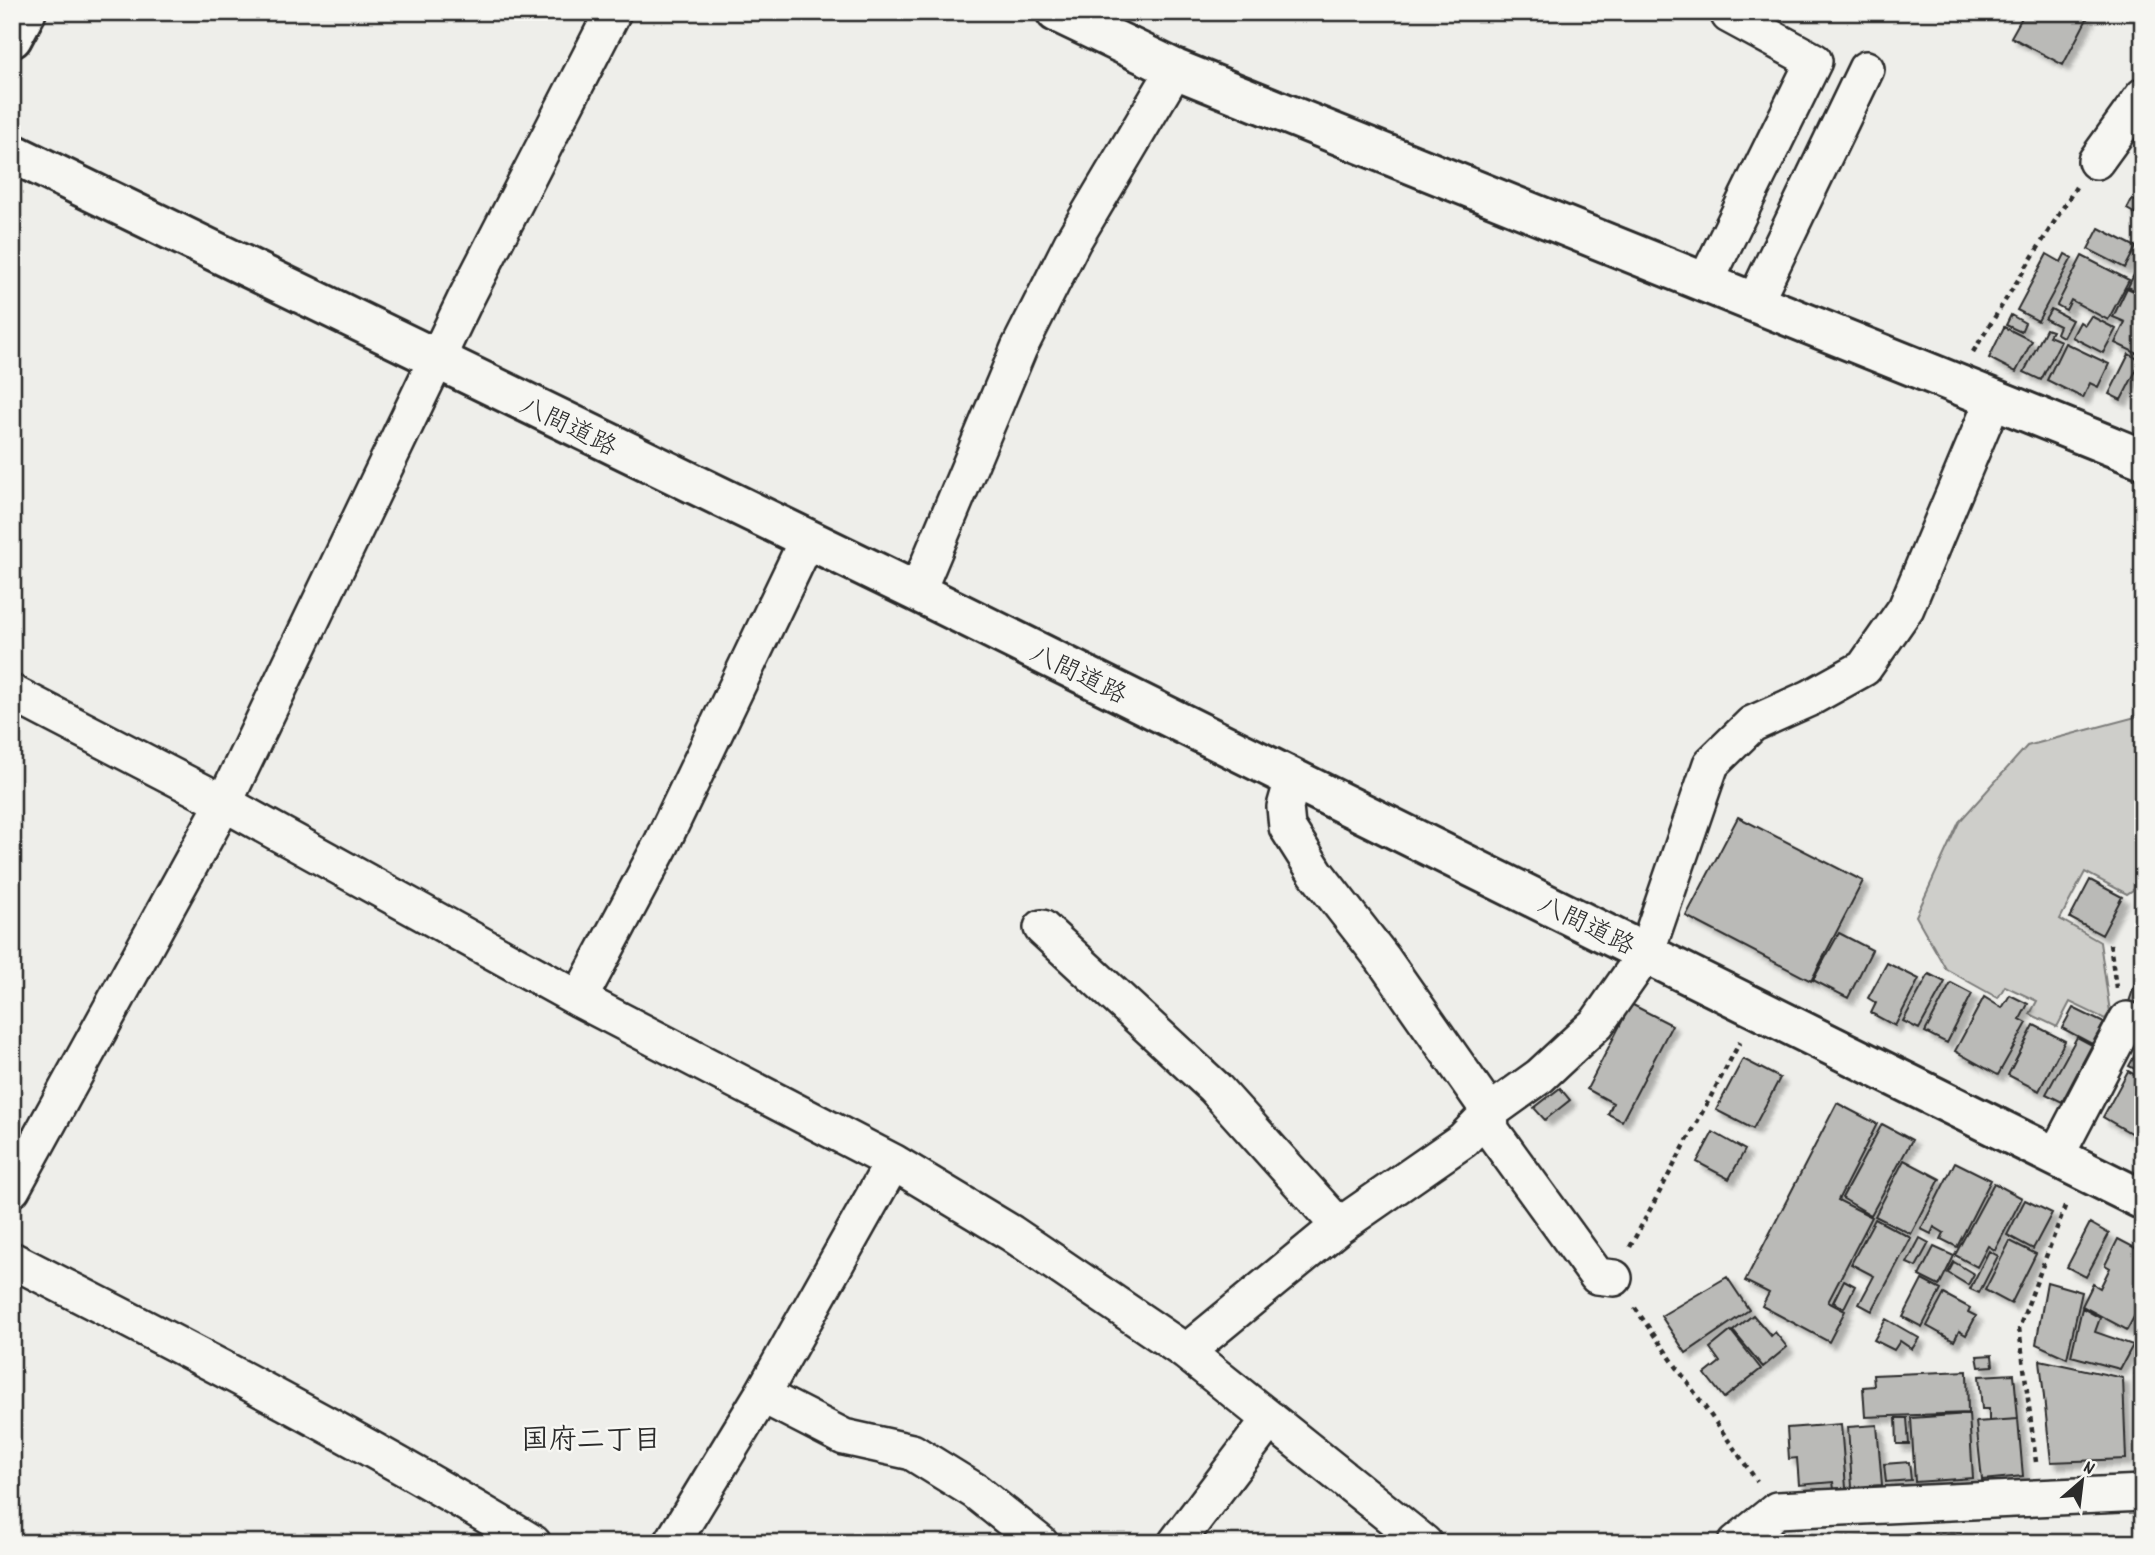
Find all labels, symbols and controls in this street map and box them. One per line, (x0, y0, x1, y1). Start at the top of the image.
street label: 八間道路 (513, 389, 622, 468)
street label: 八間道路 (1023, 637, 1132, 716)
street label: 八間道路 (1531, 888, 1640, 967)
district label: 国府二丁目 (521, 1423, 661, 1463)
north arrow (2046, 1446, 2116, 1516)
text: N (2078, 1455, 2099, 1483)

